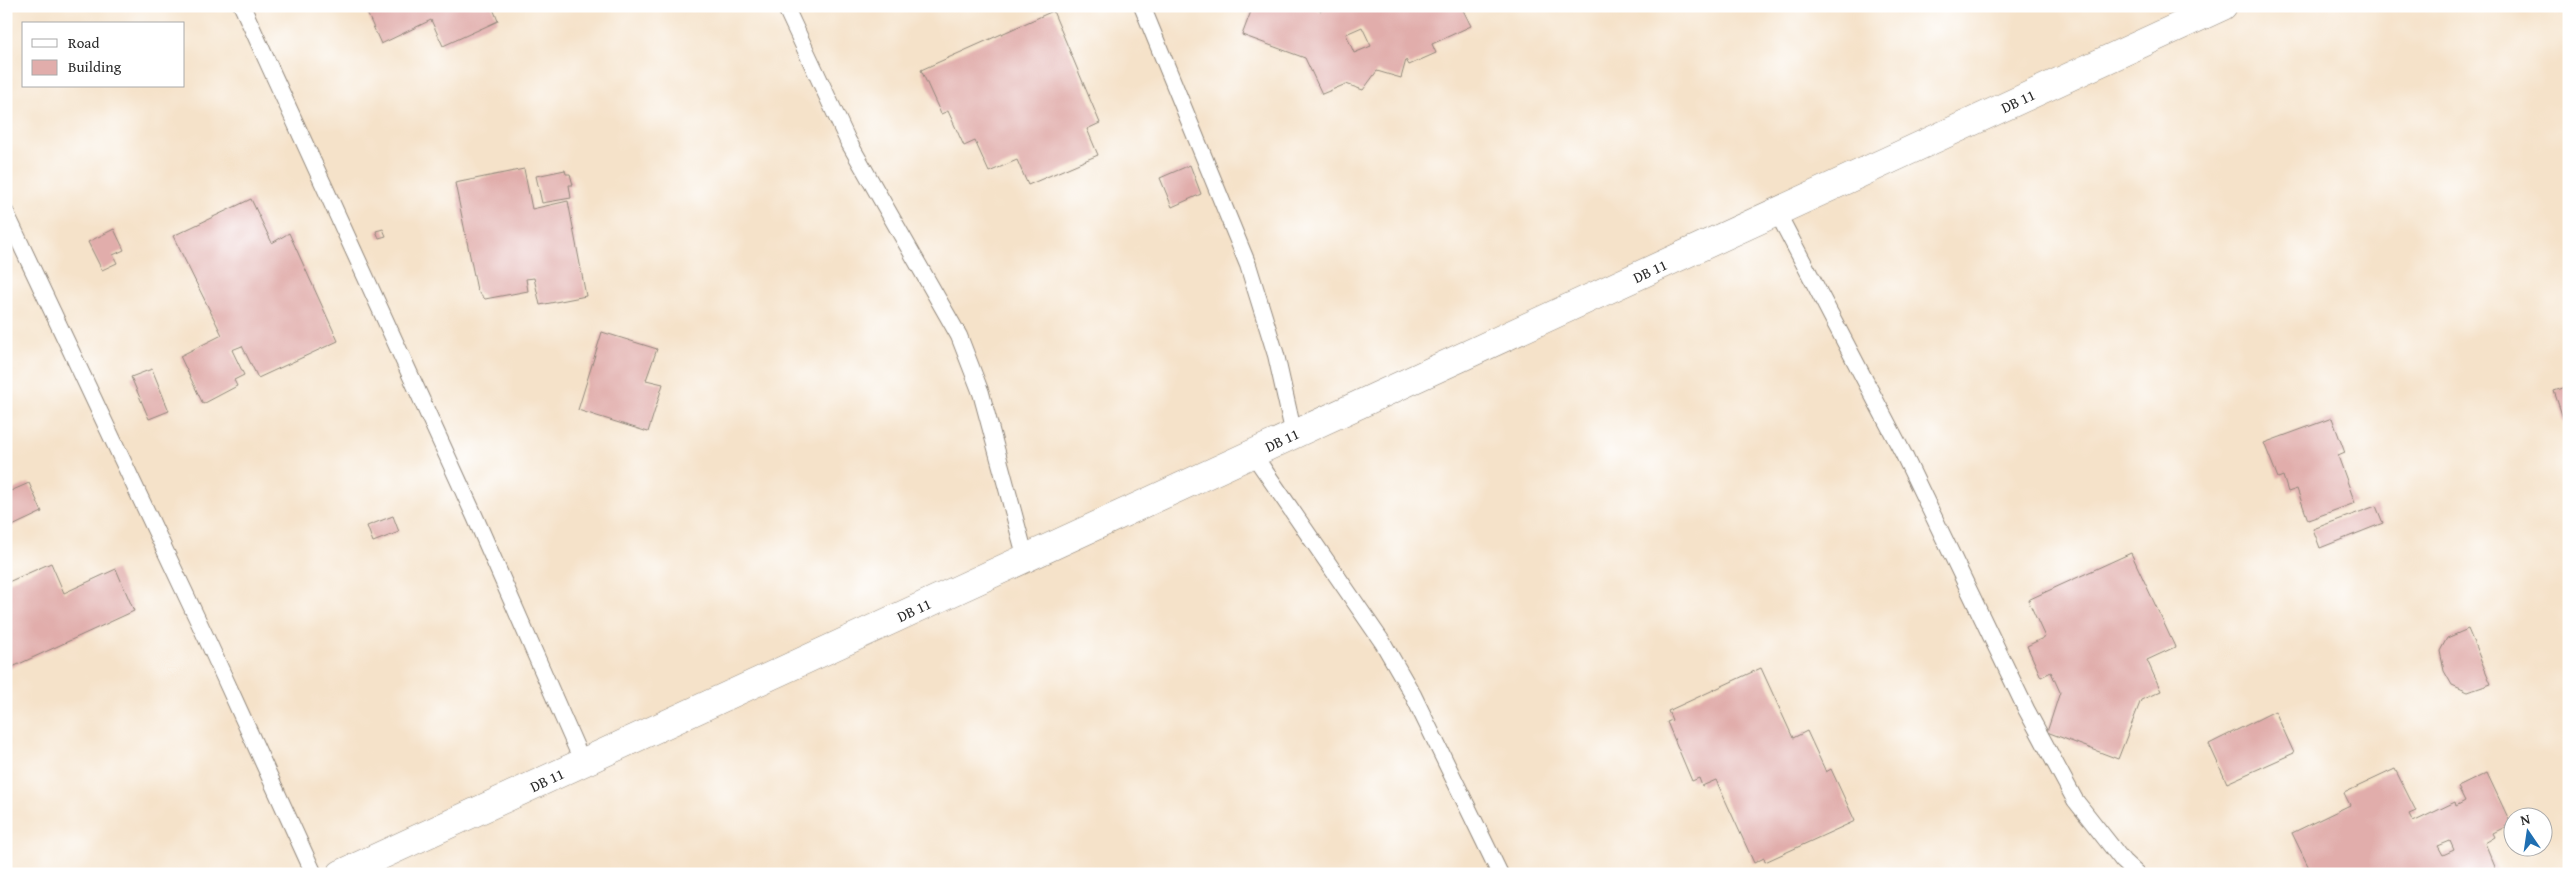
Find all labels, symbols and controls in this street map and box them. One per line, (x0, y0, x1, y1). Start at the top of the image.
legend (22, 22, 185, 88)
text: Road (68, 32, 99, 53)
text: Building (68, 56, 122, 77)
street label: DB 11 (1998, 84, 2038, 118)
street label: DB 11 (1630, 254, 1670, 288)
street label: DB 11 (1262, 423, 1302, 457)
street label: DB 11 (894, 593, 934, 627)
street label: DB 11 (527, 763, 567, 797)
north arrow (2502, 808, 2552, 858)
text: N (2518, 808, 2533, 830)

